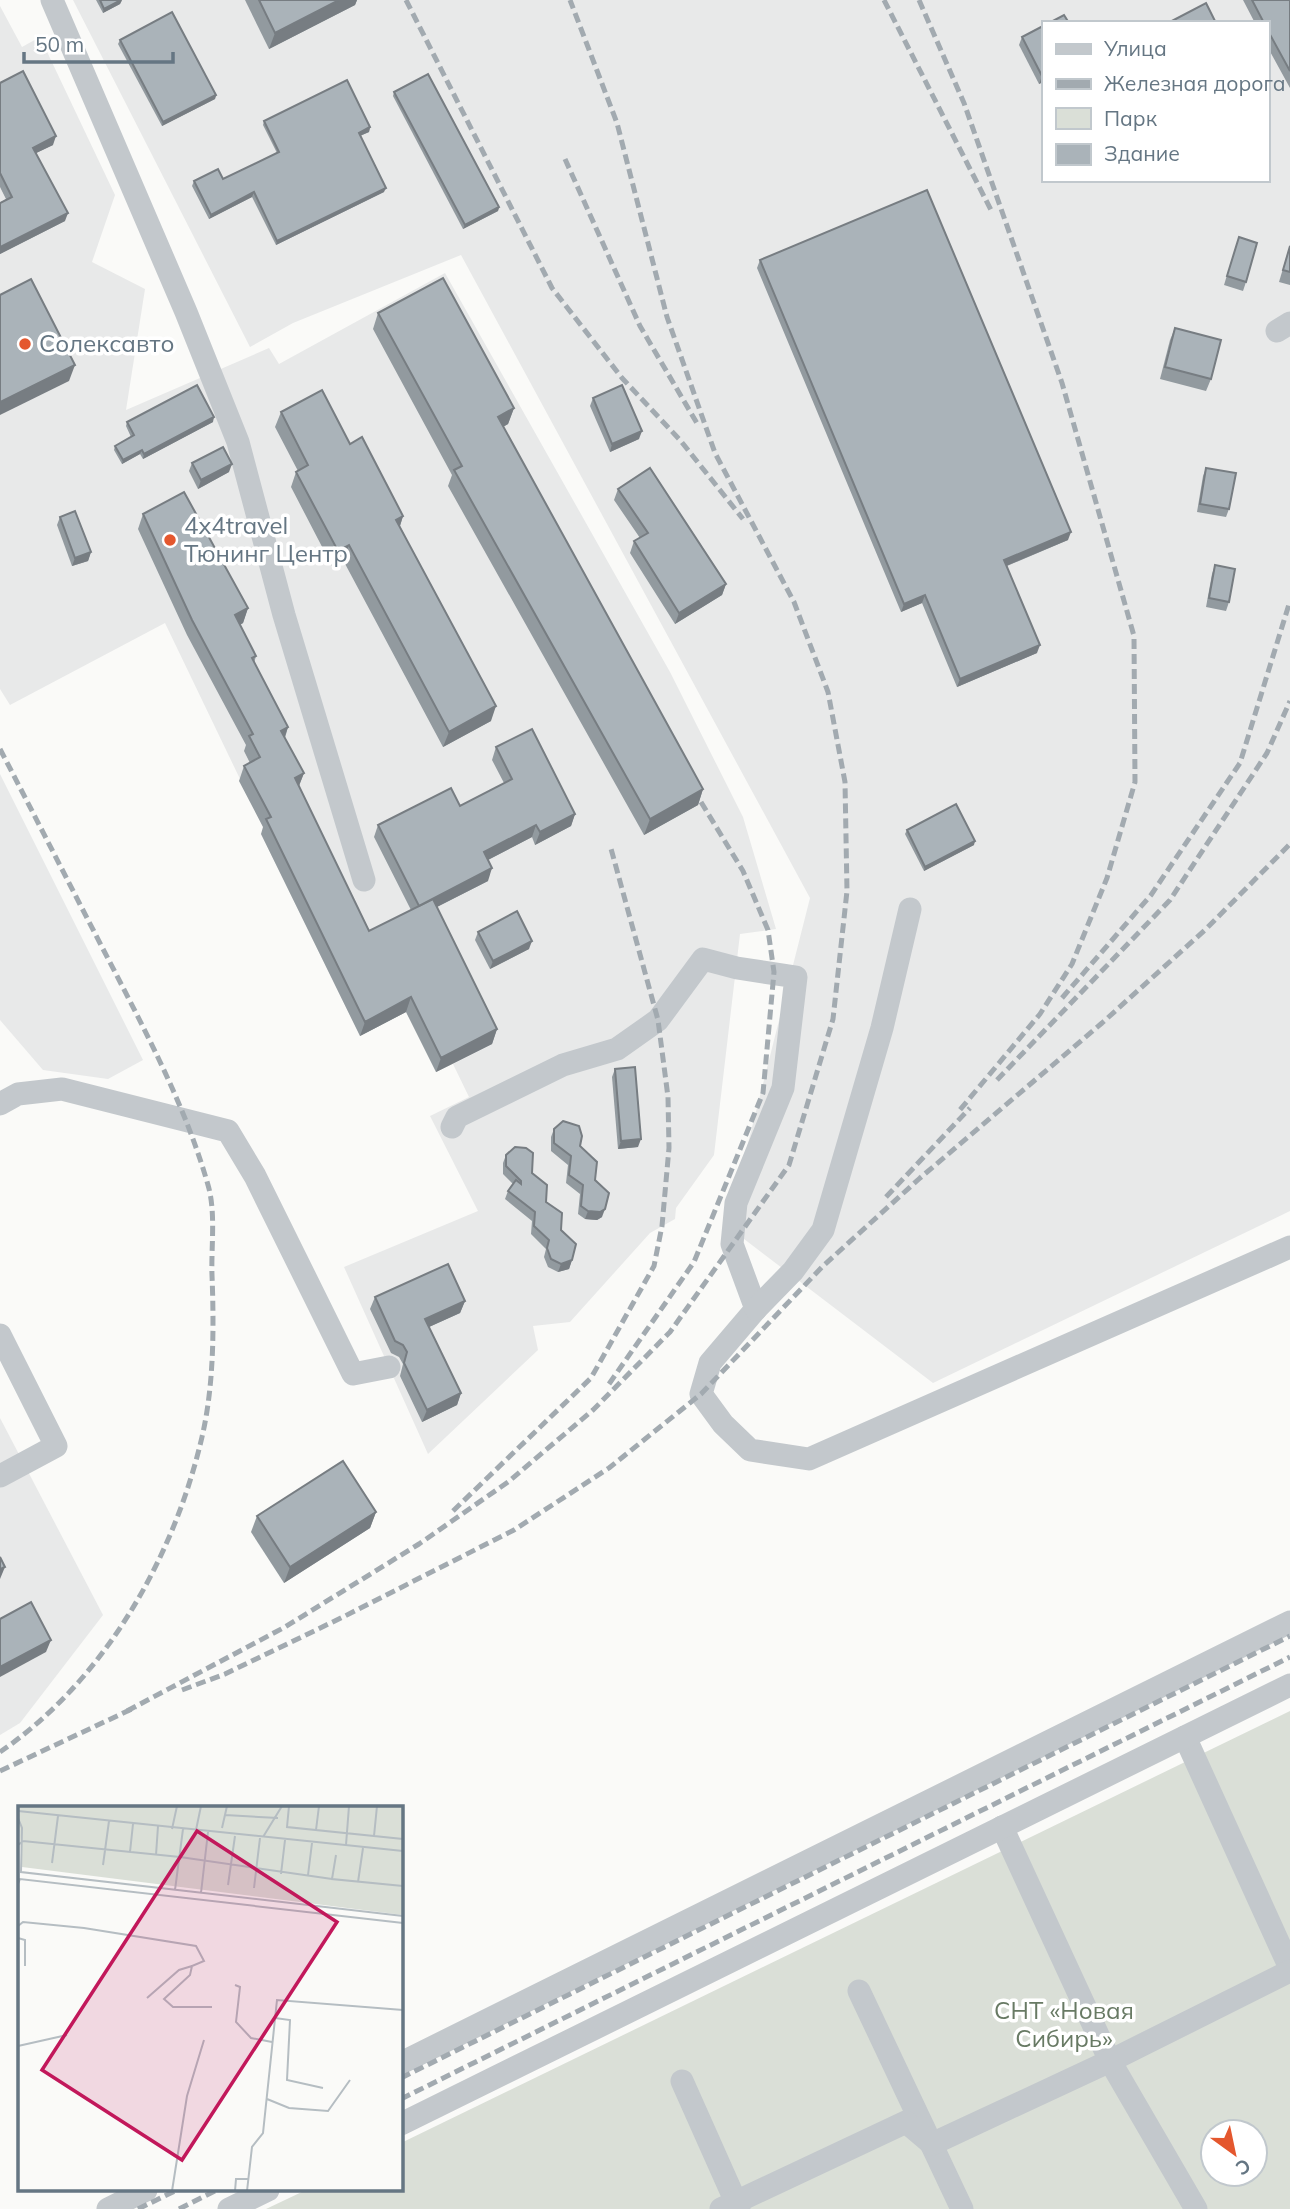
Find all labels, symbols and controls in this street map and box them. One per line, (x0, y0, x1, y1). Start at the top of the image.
scale bar (24, 21, 173, 65)
legend (1042, 21, 1269, 182)
text: 50 m (35, 31, 84, 57)
text: Улица (1103, 35, 1167, 61)
text: Железная дорога (1104, 70, 1286, 96)
text: Парк (1104, 105, 1158, 131)
text: Здание (1104, 140, 1180, 166)
place label: Солексавто (39, 328, 174, 358)
marker: Солексавто (17, 336, 33, 352)
place label: 4x4travel Тюнинг Центр (184, 510, 348, 568)
marker: 4x4travel Тюнинг Центр (162, 532, 178, 548)
inset map (18, 1806, 402, 2192)
park label: СНТ «Новая Сибирь» (994, 1995, 1134, 2053)
north arrow (1199, 2118, 1269, 2188)
text: С (1231, 2154, 1255, 2181)

